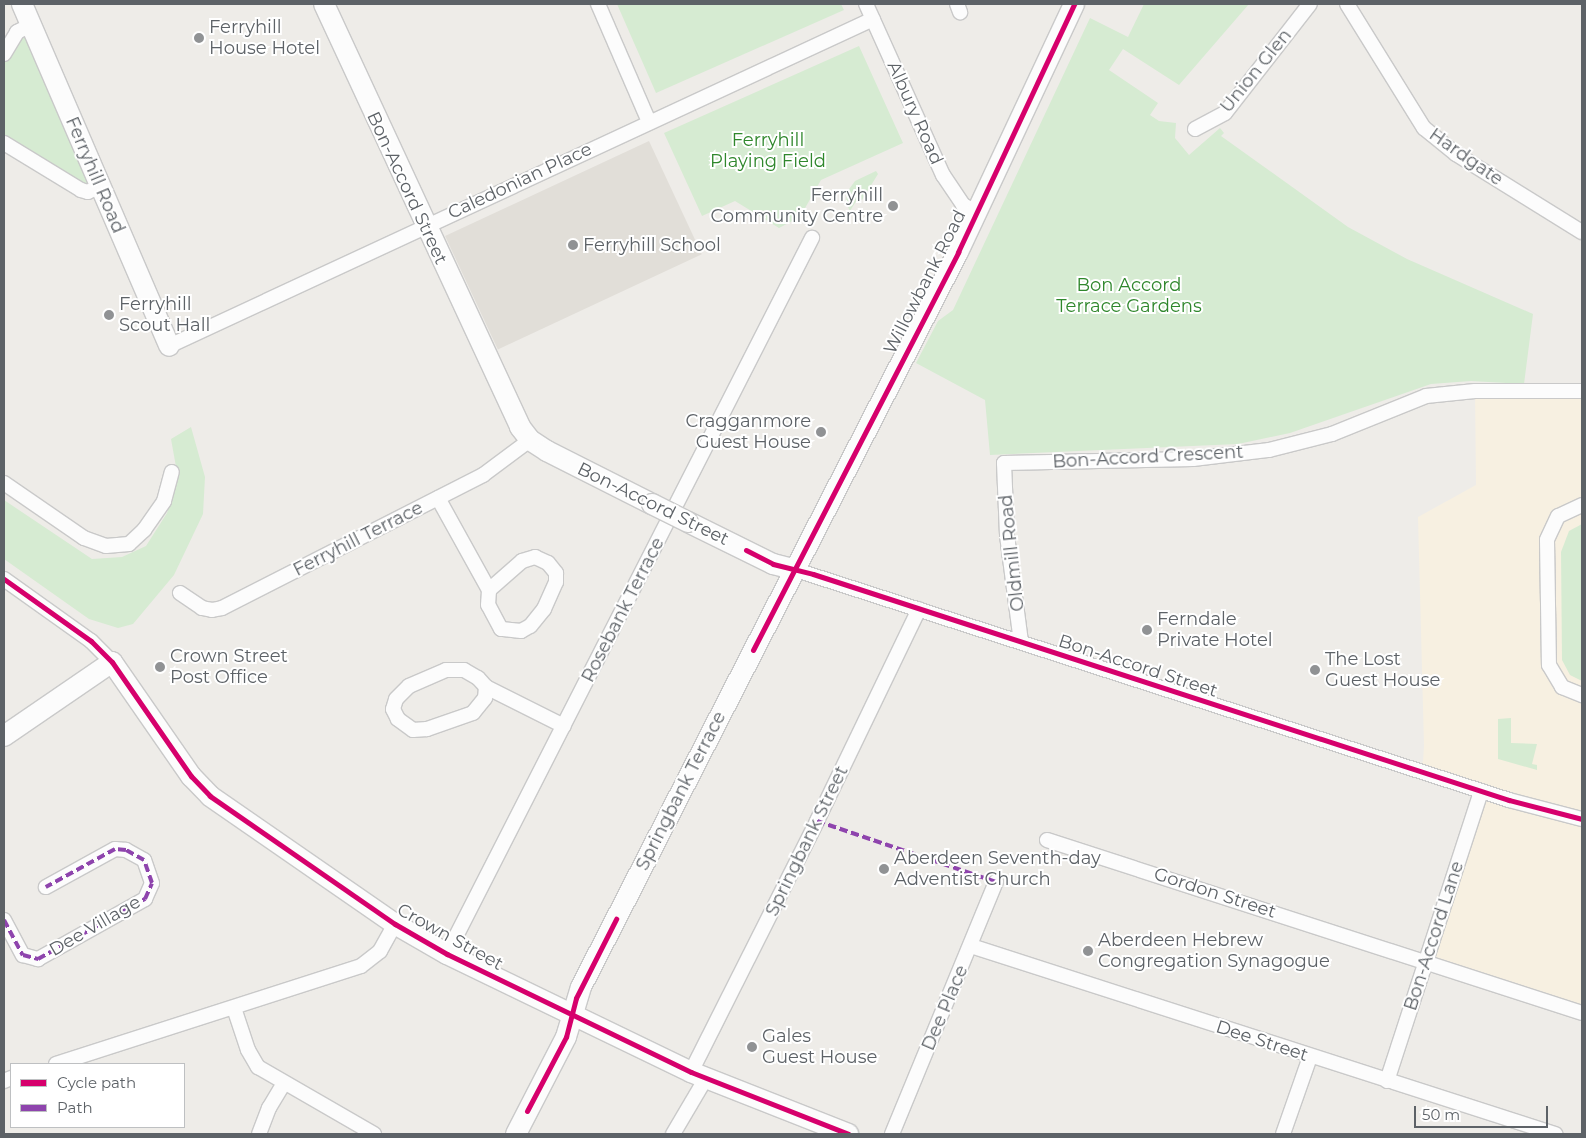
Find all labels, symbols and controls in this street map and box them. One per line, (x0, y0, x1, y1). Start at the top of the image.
place label: Ferryhill House Hotel (209, 17, 320, 59)
street label: Union Glen (1216, 25, 1296, 117)
marker: Ferryhill House Hotel (193, 32, 205, 44)
street label: Albury Road (883, 58, 947, 168)
street label: Bon-Accord Street (362, 108, 452, 268)
street label: Ferryhill Road (61, 114, 129, 236)
street label: Hardgate (1425, 124, 1507, 190)
park label: Ferryhill Playing Field (710, 130, 826, 172)
street label: Caledonian Place (445, 138, 595, 224)
place label: Ferryhill Community Centre (711, 185, 883, 228)
marker: Ferryhill Community Centre (887, 200, 899, 212)
street label: Willowbank Road (879, 206, 971, 358)
place label: Ferryhill School (583, 234, 721, 256)
marker: Ferryhill School (567, 239, 579, 251)
park label: Bon Accord Terrace Gardens (1056, 275, 1202, 318)
place label: Ferryhill Scout Hall (119, 294, 210, 336)
marker: Ferryhill Scout Hall (103, 309, 115, 321)
place label: Cragganmore Guest House (685, 411, 811, 454)
marker: Cragganmore Guest House (815, 426, 827, 438)
street label: Bon-Accord Crescent (1052, 441, 1244, 473)
street label: Bon-Accord Street (574, 458, 732, 550)
street label: Oldmill Road (995, 493, 1029, 613)
street label: Ferryhill Terrace (290, 497, 426, 581)
street label: Rosebank Terrace (577, 534, 669, 686)
place label: Ferndale Private Hotel (1157, 609, 1273, 652)
marker: Ferndale Private Hotel (1141, 624, 1153, 636)
street label: Bon-Accord Street (1056, 630, 1220, 702)
place label: Crown Street Post Office (170, 646, 288, 689)
place label: The Lost Guest House (1325, 649, 1440, 692)
marker: Crown Street Post Office (154, 661, 166, 673)
marker: The Lost Guest House (1309, 664, 1321, 676)
street label: Springbank Terrace (632, 708, 730, 874)
street label: Springbank Street (761, 762, 853, 920)
place label: Aberdeen Seventh-day Adventist Church (894, 848, 1101, 891)
street label: Bon-Accord Lane (1400, 859, 1468, 1013)
marker: Aberdeen Seventh-day Adventist Church (878, 863, 890, 875)
street label: Gordon Street (1151, 863, 1279, 923)
street label: Dee Village (45, 891, 145, 961)
street label: Crown Street (393, 899, 507, 975)
place label: Aberdeen Hebrew Congregation Synagogue (1098, 930, 1330, 972)
marker: Aberdeen Hebrew Congregation Synagogue (1082, 945, 1094, 957)
street label: Dee Place (917, 962, 973, 1054)
street label: Dee Street (1213, 1016, 1311, 1066)
place label: Gales Guest House (762, 1026, 877, 1068)
marker: Gales Guest House (746, 1041, 758, 1053)
legend (10, 1063, 185, 1128)
text: Cycle path (57, 1073, 136, 1092)
scale bar (1416, 1096, 1550, 1128)
text: Path (57, 1098, 93, 1117)
text: 50 m (1422, 1105, 1460, 1124)

